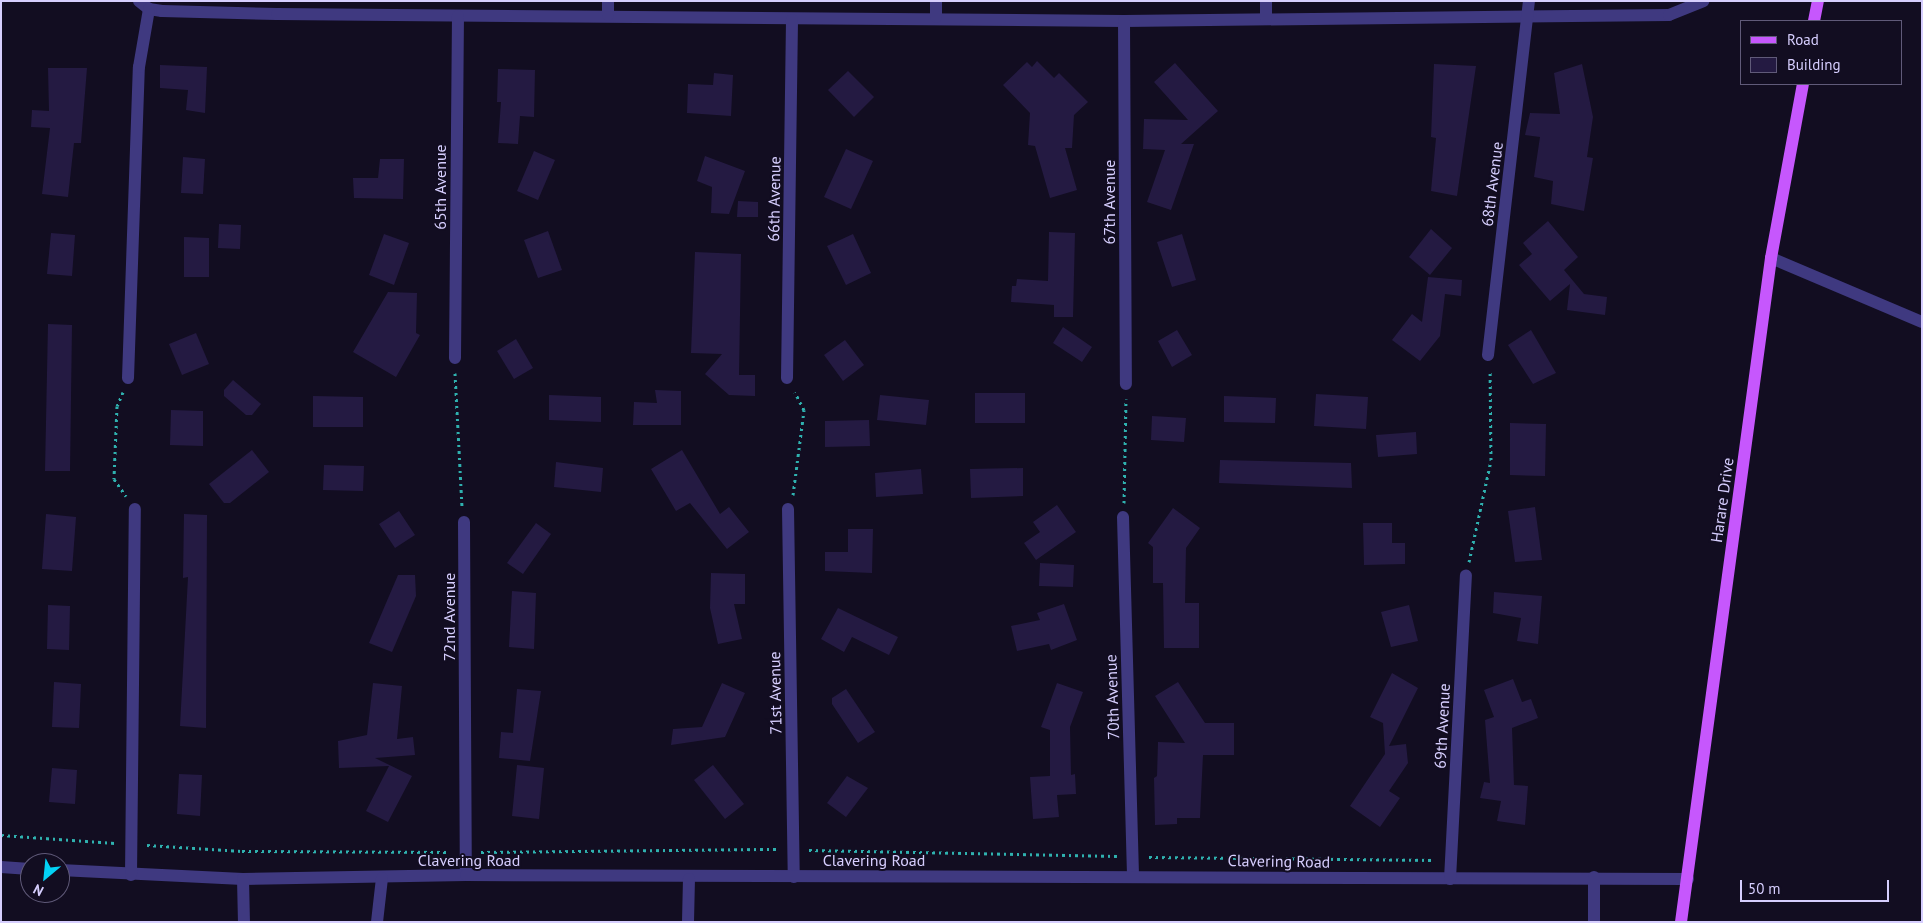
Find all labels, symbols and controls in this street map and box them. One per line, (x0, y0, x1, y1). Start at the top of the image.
legend (1740, 20, 1903, 85)
text: Road (1787, 30, 1819, 49)
text: Building (1787, 55, 1841, 74)
street label: 68th Avenue (1477, 140, 1507, 228)
street label: 65th Avenue (430, 144, 450, 230)
street label: 66th Avenue (764, 156, 784, 242)
street label: 67th Avenue (1099, 159, 1119, 245)
street label: Harare Drive (1707, 456, 1737, 544)
street label: 72nd Avenue (439, 572, 459, 662)
street label: 71st Avenue (765, 651, 785, 735)
street label: 70th Avenue (1101, 654, 1123, 740)
street label: 69th Avenue (1430, 683, 1454, 769)
street label: Clavering Road (418, 850, 520, 870)
street label: Clavering Road (823, 850, 925, 870)
street label: Clavering Road (1228, 851, 1330, 871)
north arrow (20, 853, 70, 903)
scale bar (1743, 870, 1892, 902)
text: 50 m (1748, 879, 1781, 898)
text: N (30, 880, 47, 900)

